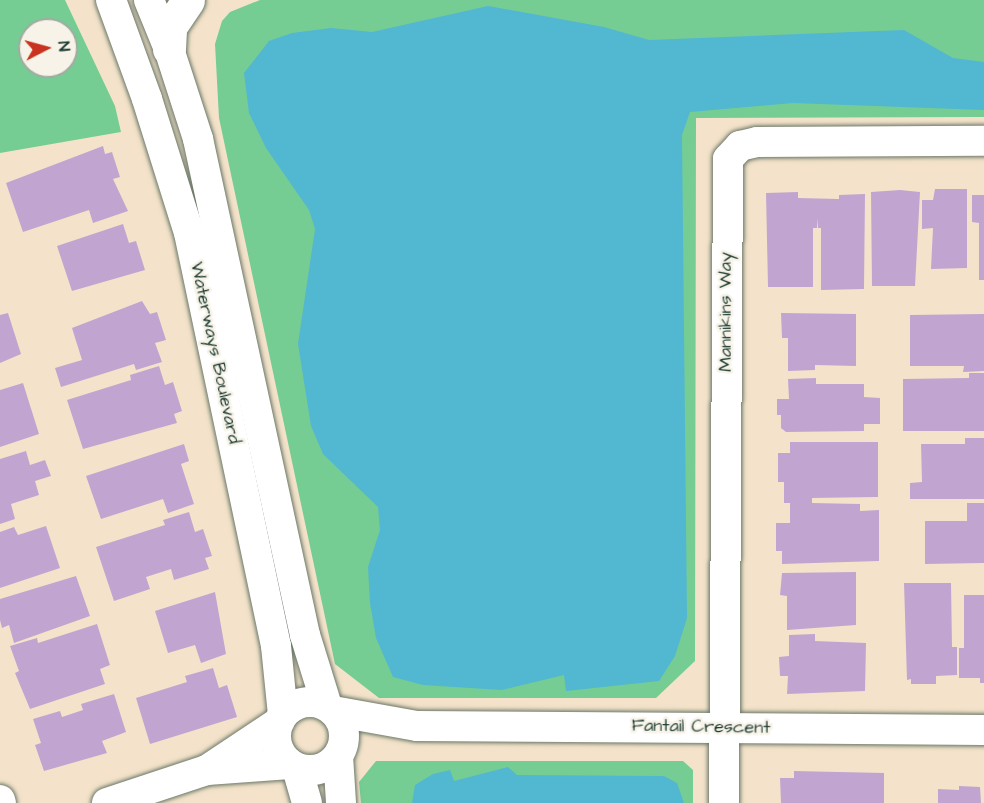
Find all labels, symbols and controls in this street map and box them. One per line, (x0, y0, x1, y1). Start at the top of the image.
north arrow (18, 18, 78, 78)
text: N (52, 40, 75, 52)
street label: Mannikins Way (715, 252, 737, 372)
street label: Waterways Boulevard (185, 260, 245, 446)
street label: Fantail Crescent (631, 715, 771, 739)

